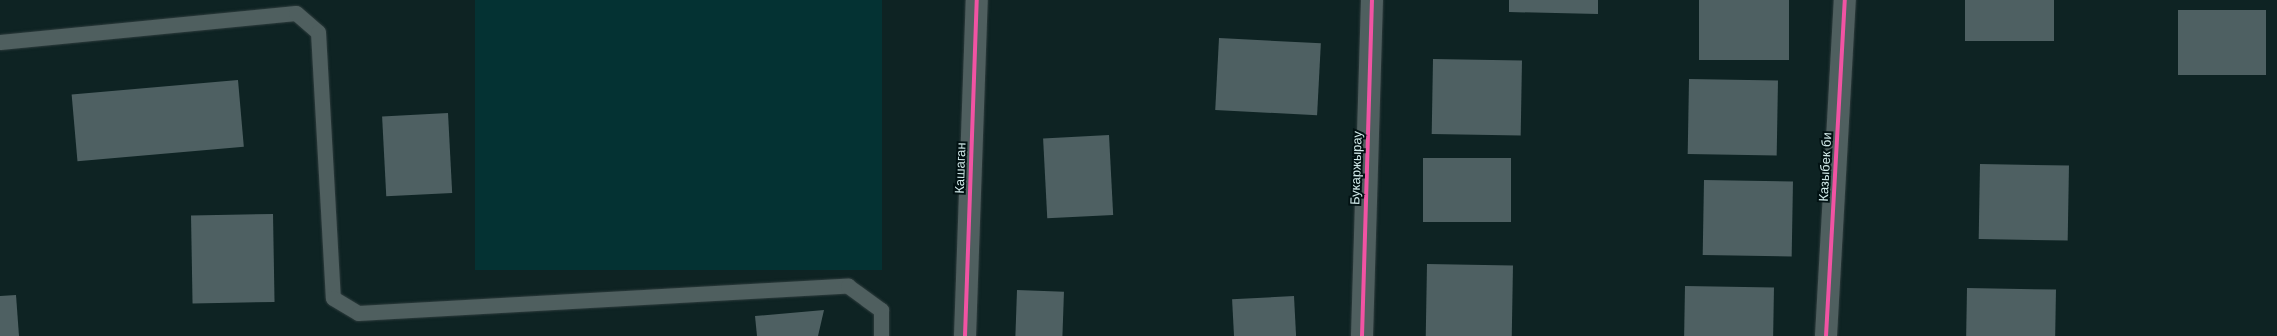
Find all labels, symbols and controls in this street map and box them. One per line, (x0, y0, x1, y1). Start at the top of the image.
street label: Букаржырау (1348, 131, 1366, 205)
street label: Казыбек би (1816, 132, 1836, 202)
street label: Кашаган (952, 142, 970, 194)

